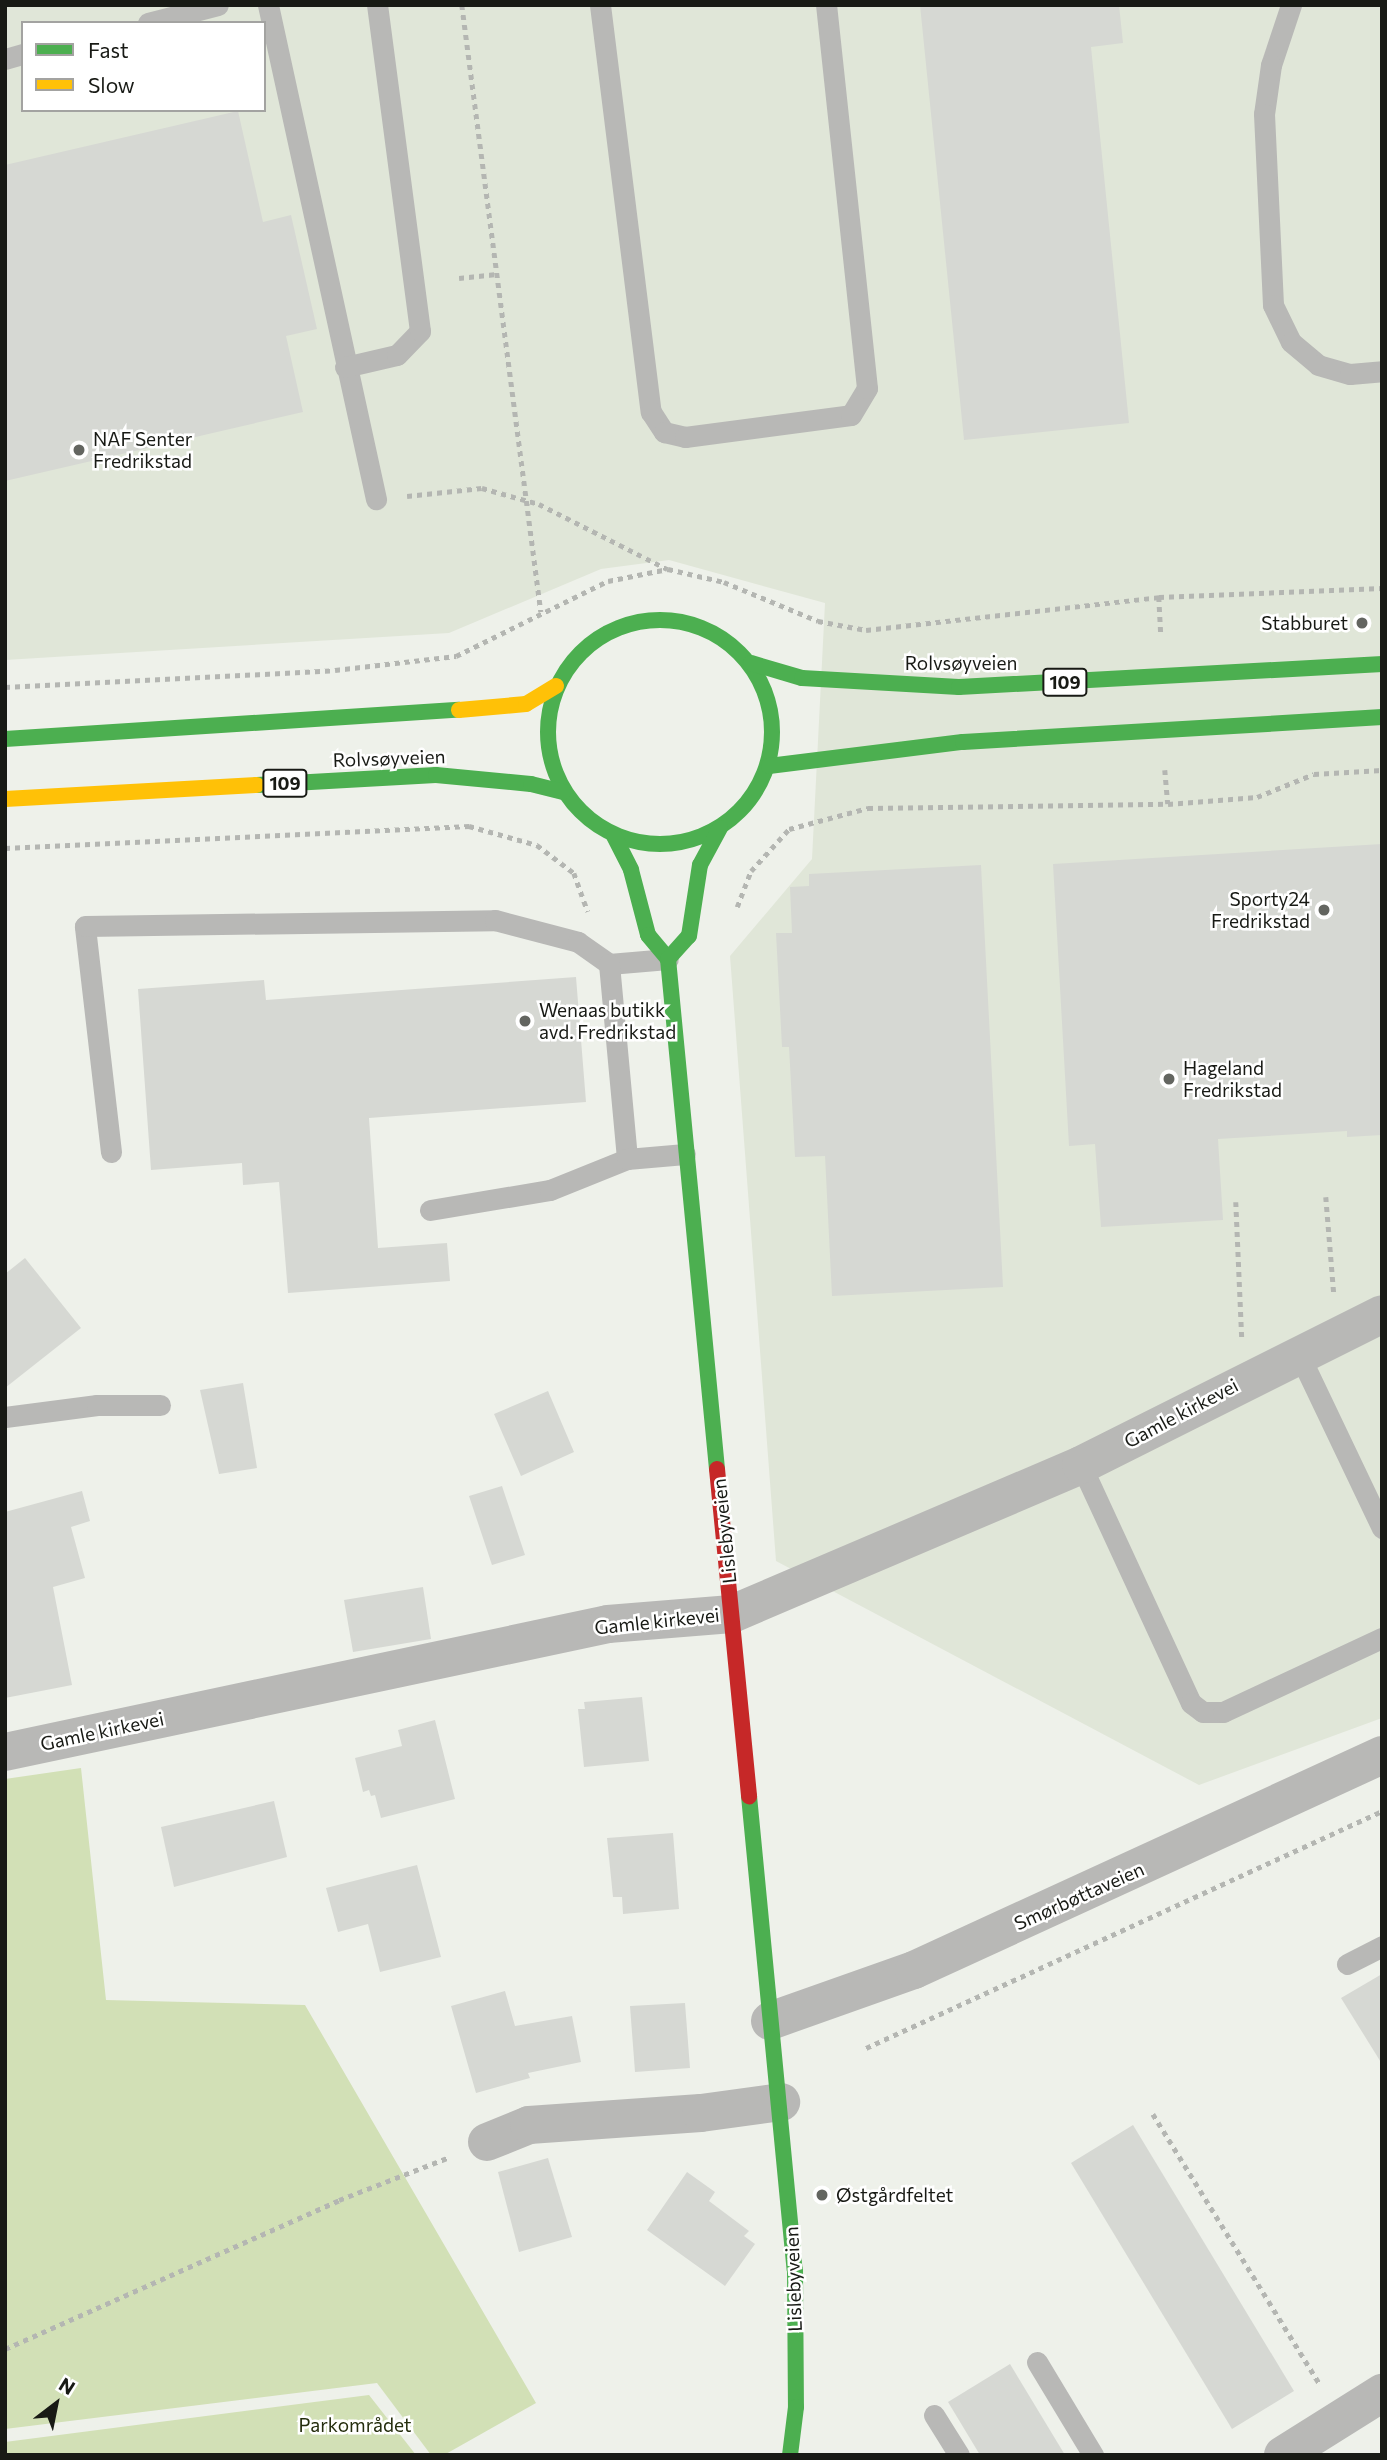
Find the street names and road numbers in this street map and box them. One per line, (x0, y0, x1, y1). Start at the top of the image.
street label: Rolvsøyveien (905, 652, 1017, 674)
road number: 109 (1042, 668, 1088, 696)
street label: Rolvsøyveien (332, 745, 446, 771)
road number: 109 (262, 768, 308, 798)
street label: Gamle kirkevei (1120, 1373, 1242, 1453)
street label: Lislebyveien (707, 1477, 741, 1585)
street label: Gamle kirkevei (593, 1603, 721, 1639)
street label: Gamle kirkevei (38, 1707, 166, 1755)
street label: Smørbøttaveien (1011, 1857, 1147, 1935)
street label: Lislebyveien (780, 2226, 806, 2332)

